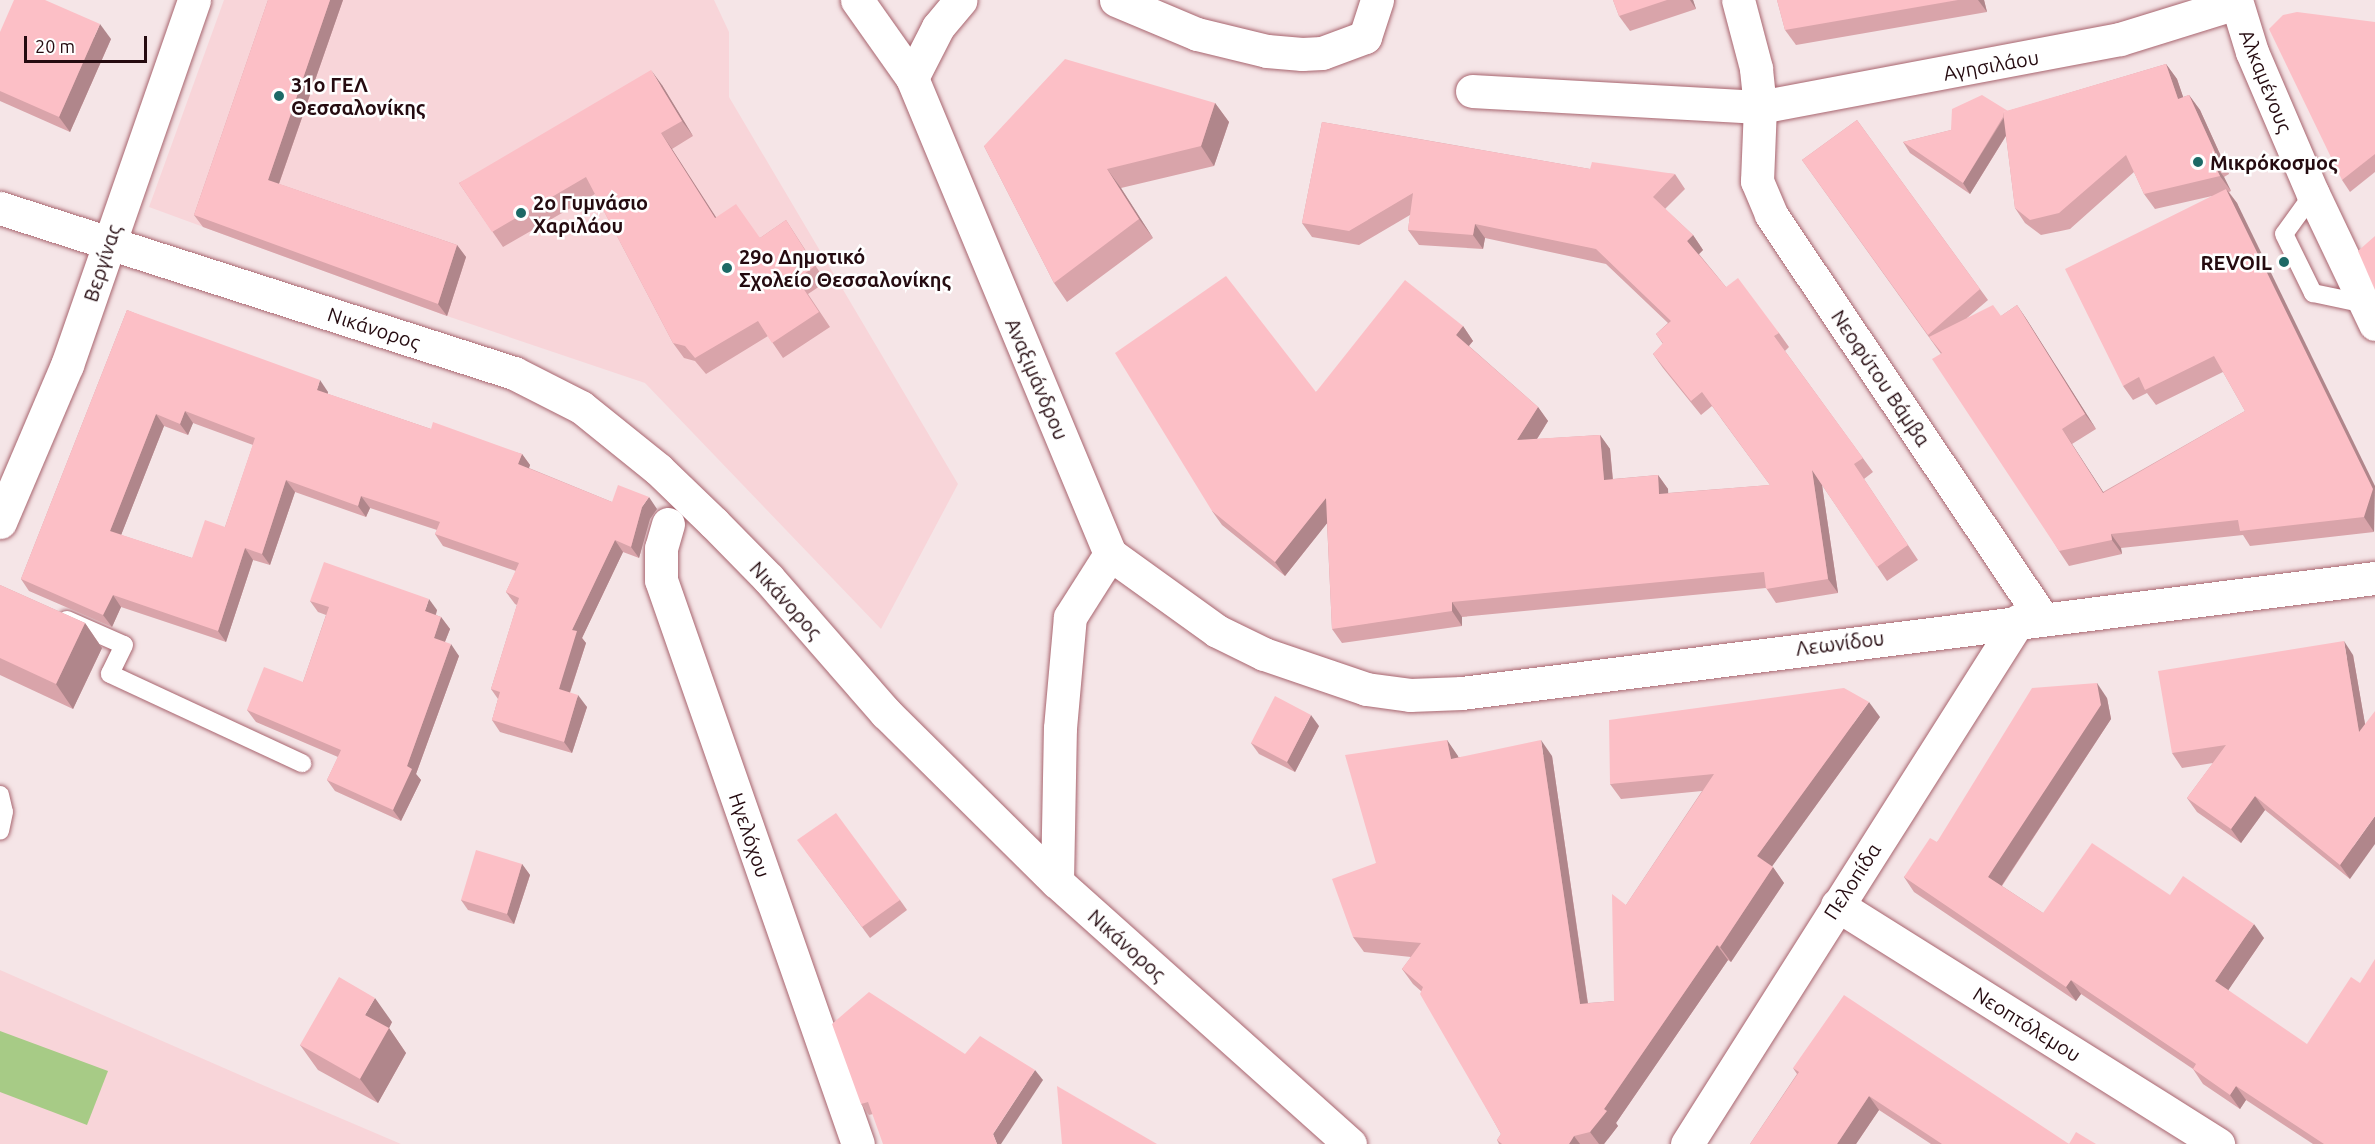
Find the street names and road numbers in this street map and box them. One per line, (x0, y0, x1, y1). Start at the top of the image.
street label: Αλκαμένους (2234, 26, 2298, 136)
street label: Αγησιλάου (1941, 45, 2041, 85)
street label: Βεργίνας (78, 221, 126, 305)
street label: Νικάνορος (325, 302, 423, 354)
street label: Νεοφύτου Βάμβα (1827, 305, 1935, 451)
street label: Αναξιμάνδρου (1001, 315, 1073, 443)
street label: Νικάνορος (745, 556, 827, 644)
street label: Λεωνίδου (1794, 626, 1886, 660)
street label: Ηγελόχου (724, 789, 776, 881)
street label: Πελοπίδα (1818, 838, 1886, 924)
street label: Νικάνορος (1083, 904, 1171, 986)
street label: Νεοπτόλεμου (1969, 981, 2085, 1067)

